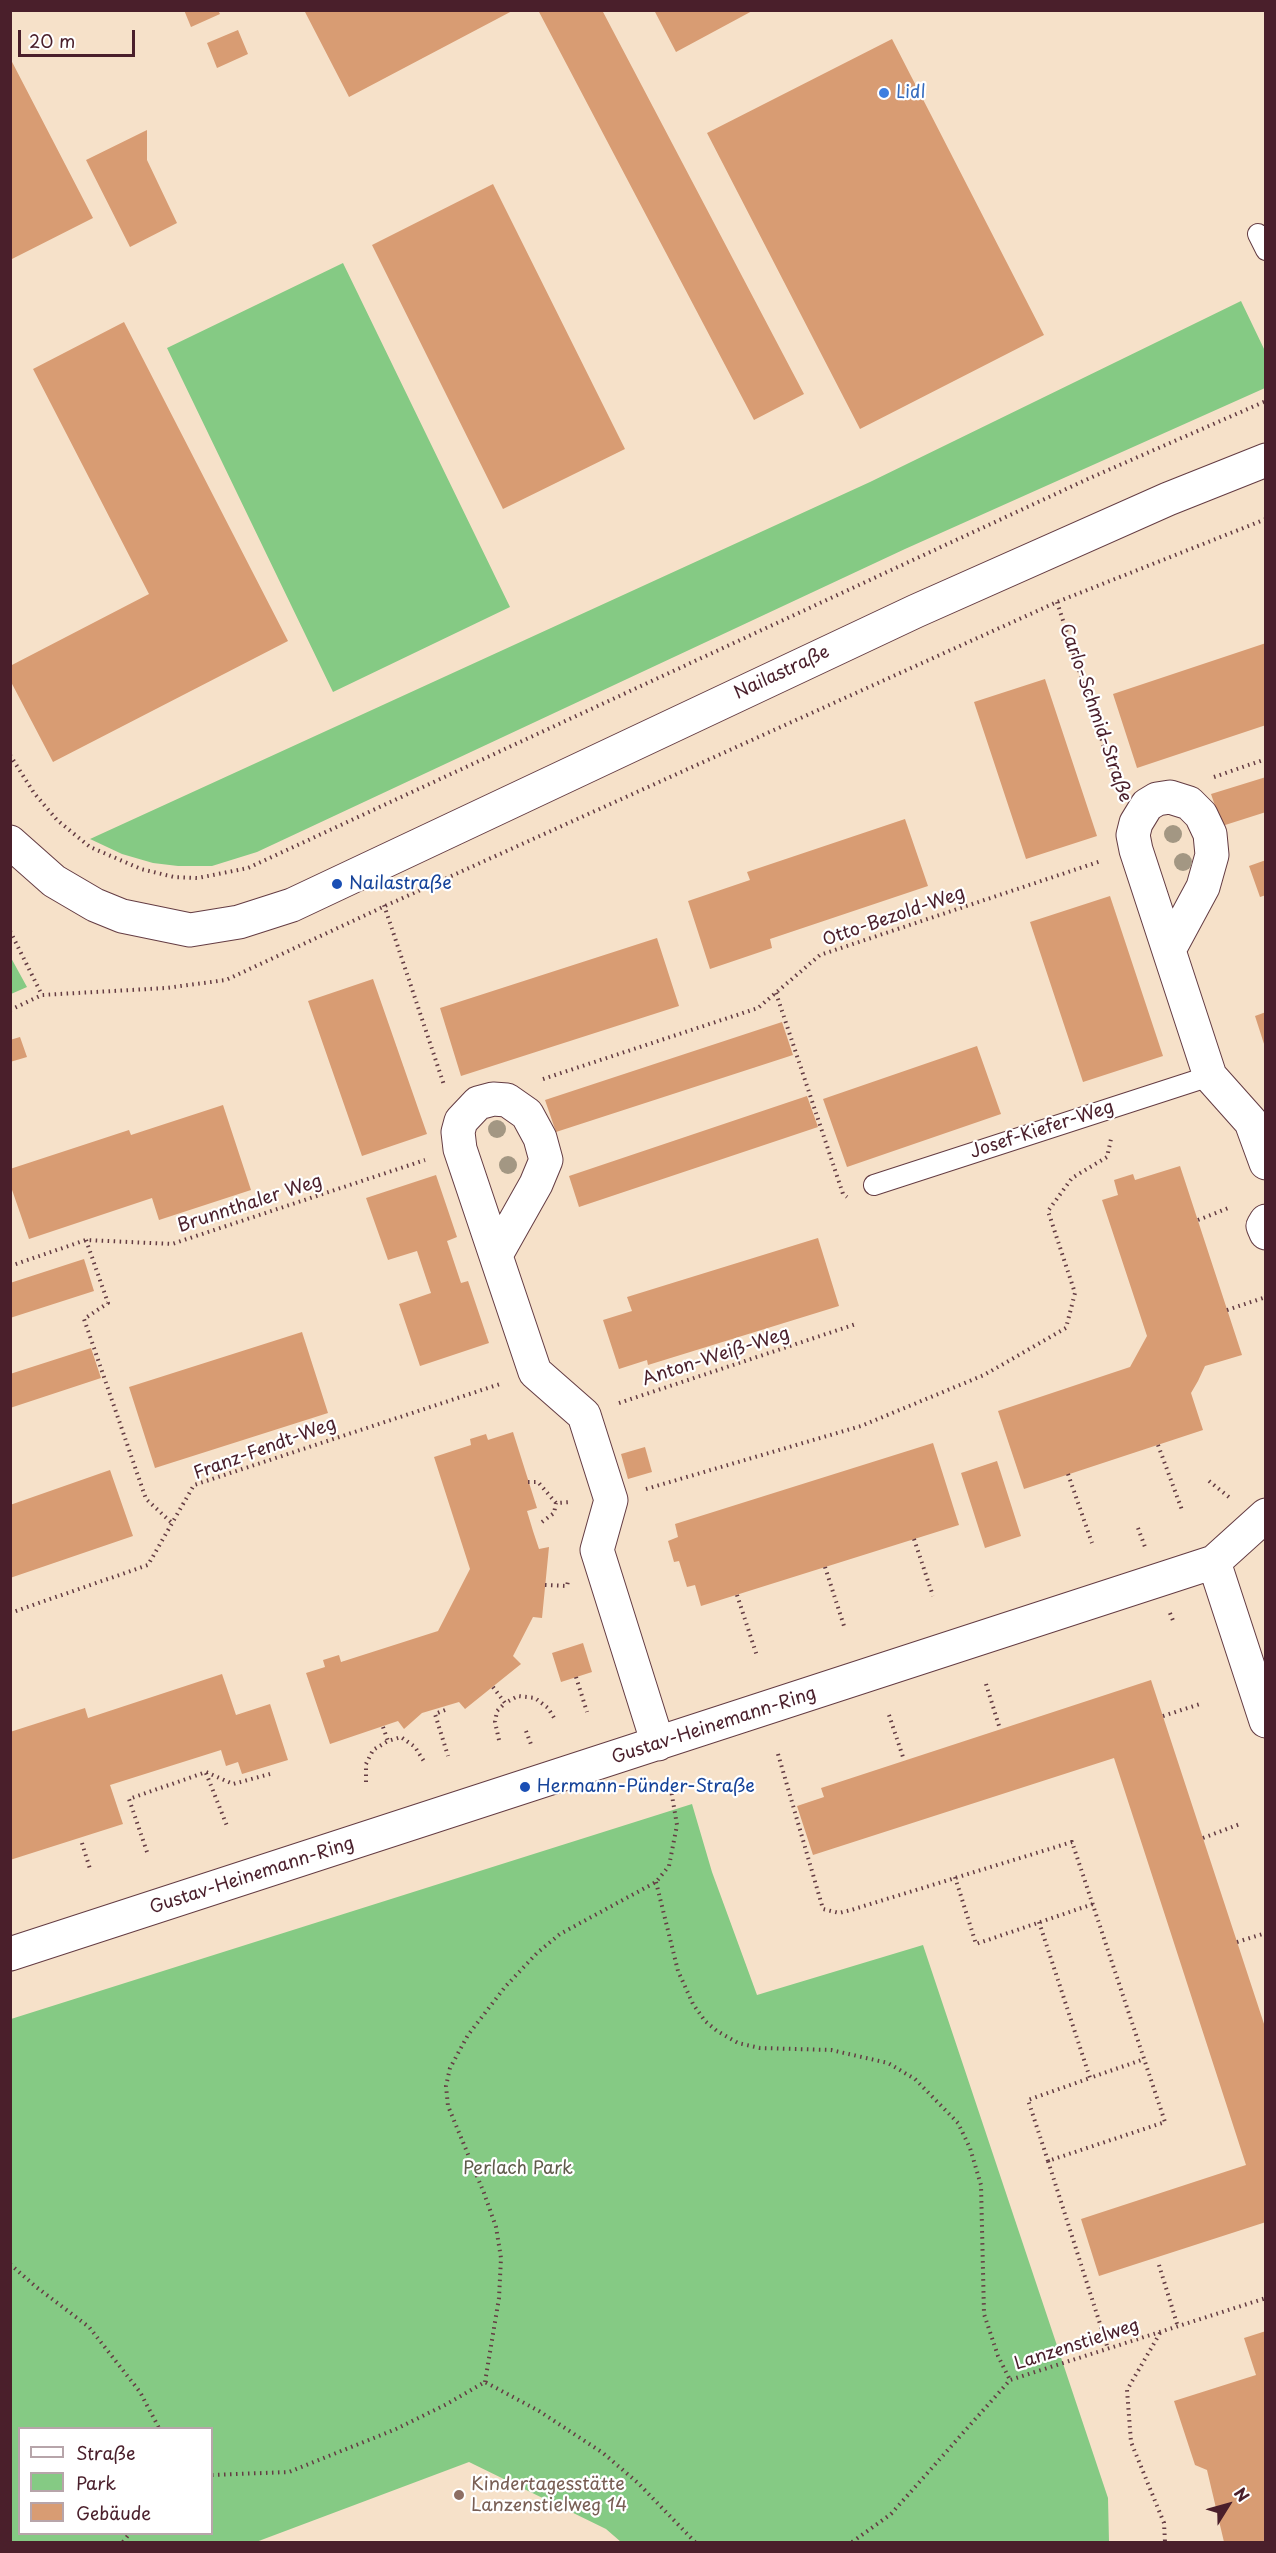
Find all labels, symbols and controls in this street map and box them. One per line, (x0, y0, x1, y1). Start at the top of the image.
scale bar (21, 18, 138, 56)
text: 20 m (29, 27, 75, 54)
place label: Lidl (896, 82, 926, 104)
marker: Lidl (877, 86, 891, 100)
street label: Carlo-Schmid-Straße (1054, 621, 1136, 805)
street label: Nailastraße (731, 642, 833, 704)
place label: Nailastraße (349, 873, 452, 895)
marker: Nailastraße (330, 877, 344, 891)
street label: Otto-Bezold-Weg (820, 883, 968, 951)
street label: Josef-Kiefer-Weg (967, 1097, 1117, 1163)
street label: Brunnthaler Weg (175, 1170, 325, 1238)
street label: Anton-Weiß-Weg (640, 1323, 792, 1391)
street label: Franz-Fendt-Weg (191, 1413, 339, 1485)
street label: Gustav-Heinemann-Ring (609, 1683, 819, 1769)
place label: Hermann-Pünder-Straße (537, 1776, 755, 1798)
marker: Hermann-Pünder-Straße (518, 1780, 532, 1794)
street label: Gustav-Heinemann-Ring (147, 1833, 357, 1919)
park label: Perlach Park (463, 2158, 573, 2180)
street label: Lanzenstielweg (1012, 2315, 1142, 2375)
legend (18, 2427, 213, 2535)
text: Straße (76, 2439, 136, 2466)
text: Park (76, 2469, 116, 2496)
place label: Kindertagesstätte Lanzenstielweg 14 (471, 2474, 627, 2516)
north arrow (1198, 2475, 1258, 2535)
text: N (1229, 2482, 1256, 2506)
marker: Kindertagesstätte Lanzenstielweg 14 (452, 2488, 466, 2502)
text: Gebäude (76, 2499, 151, 2526)

